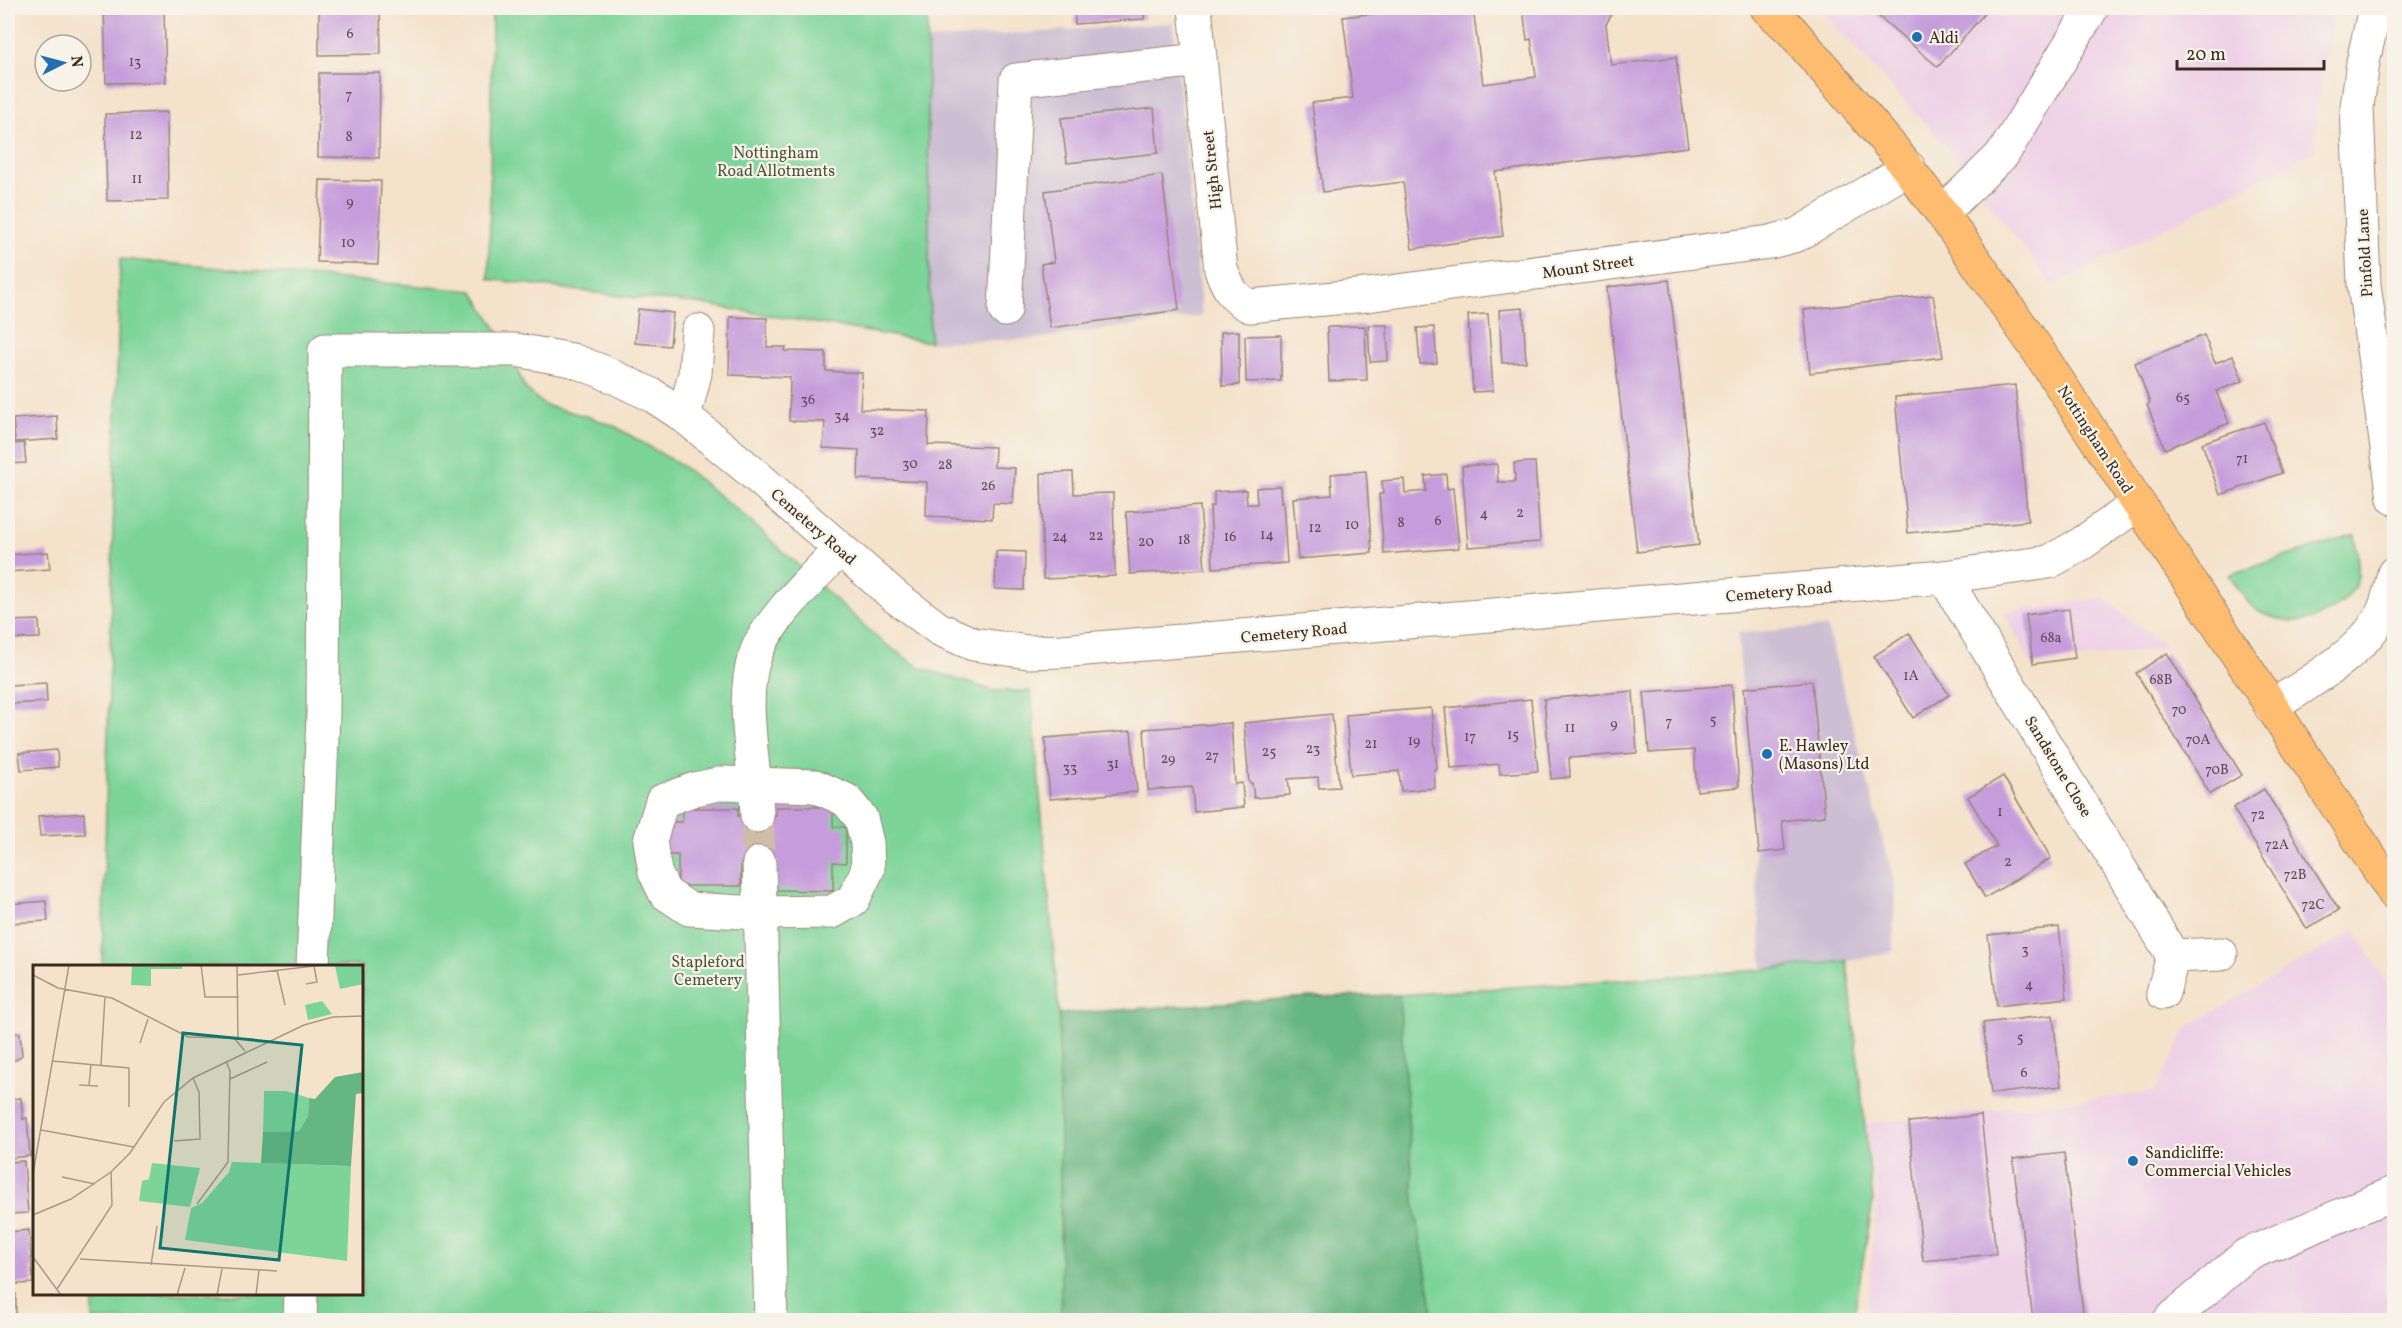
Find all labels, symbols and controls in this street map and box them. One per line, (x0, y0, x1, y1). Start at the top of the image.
house number: 6 (346, 25, 354, 44)
place label: Aldi (1929, 28, 1959, 50)
marker: Aldi (1910, 30, 1924, 44)
north arrow (33, 33, 93, 93)
scale bar (2177, 33, 2324, 71)
text: 20 m (2186, 43, 2226, 68)
house number: 13 (129, 53, 141, 72)
text: N (64, 55, 88, 69)
house number: 7 (346, 86, 353, 105)
house number: 12 (130, 126, 142, 145)
house number: 8 (345, 128, 353, 147)
street label: High Street (1198, 129, 1228, 211)
park label: Nottingham Road Allotments (717, 143, 835, 183)
house number: 11 (132, 170, 142, 189)
house number: 9 (346, 193, 354, 212)
street label: Pinfold Lane (2353, 208, 2379, 298)
house number: 10 (341, 234, 355, 253)
street label: Mount Street (1541, 251, 1636, 285)
street label: Nottingham Road (2051, 382, 2138, 498)
house number: 65 (2176, 389, 2190, 408)
house number: 36 (801, 391, 815, 410)
house number: 34 (834, 407, 850, 426)
house number: 32 (870, 422, 884, 441)
house number: 71 (2236, 450, 2248, 469)
house number: 30 (902, 455, 918, 474)
house number: 28 (938, 456, 952, 475)
house number: 26 (981, 477, 995, 496)
street label: Cemetery Road (765, 484, 860, 571)
house number: 2 (1516, 504, 1524, 523)
house number: 4 (1480, 505, 1488, 524)
house number: 6 (1434, 512, 1442, 531)
house number: 8 (1397, 514, 1405, 533)
house number: 10 (1345, 516, 1359, 535)
house number: 12 (1309, 519, 1321, 538)
house number: 14 (1260, 526, 1274, 545)
house number: 22 (1088, 527, 1104, 546)
house number: 24 (1052, 528, 1068, 547)
house number: 16 (1224, 528, 1236, 547)
house number: 18 (1178, 531, 1190, 550)
house number: 20 (1138, 533, 1154, 552)
street label: Cemetery Road (1725, 577, 1833, 609)
street label: Cemetery Road (1240, 618, 1348, 650)
house number: 68a (2040, 629, 2062, 648)
house number: 1A (1903, 667, 1919, 686)
house number: 68B (2150, 671, 2172, 690)
house number: 70 (2172, 701, 2186, 720)
house number: 5 (1710, 711, 1716, 730)
street label: Sandstone Close (2018, 712, 2096, 822)
house number: 7 (1666, 713, 1673, 732)
house number: 9 (1610, 715, 1618, 734)
house number: 11 (1565, 719, 1575, 738)
house number: 15 (1507, 726, 1519, 745)
house number: 17 (1464, 728, 1476, 747)
house number: 70A (2186, 731, 2210, 750)
house number: 19 (1408, 732, 1420, 751)
house number: 21 (1365, 735, 1377, 754)
place label: E. Hawley (Masons) Ltd (1779, 736, 1870, 776)
house number: 23 (1306, 740, 1320, 759)
house number: 25 (1262, 743, 1276, 762)
house number: 27 (1205, 747, 1219, 766)
marker: E. Hawley (Masons) Ltd (1760, 747, 1774, 761)
house number: 29 (1161, 750, 1175, 769)
house number: 31 (1107, 755, 1119, 774)
house number: 33 (1063, 759, 1077, 778)
house number: 70B (2205, 761, 2229, 780)
house number: 1 (1997, 803, 2003, 822)
house number: 72 (2251, 806, 2265, 825)
house number: 72A (2265, 836, 2289, 855)
house number: 2 (2004, 853, 2012, 872)
house number: 72B (2284, 866, 2306, 885)
house number: 72C (2301, 896, 2325, 915)
house number: 3 (2021, 941, 2029, 960)
park label: Stapleford Cemetery (671, 952, 745, 992)
inset map (33, 965, 363, 1295)
house number: 4 (2025, 976, 2033, 995)
house number: 5 (2017, 1029, 2023, 1048)
house number: 6 (2020, 1064, 2028, 1083)
place label: Sandicliffe: Commercial Vehicles (2145, 1143, 2292, 1183)
marker: Sandicliffe: Commercial Vehicles (2126, 1154, 2140, 1168)

